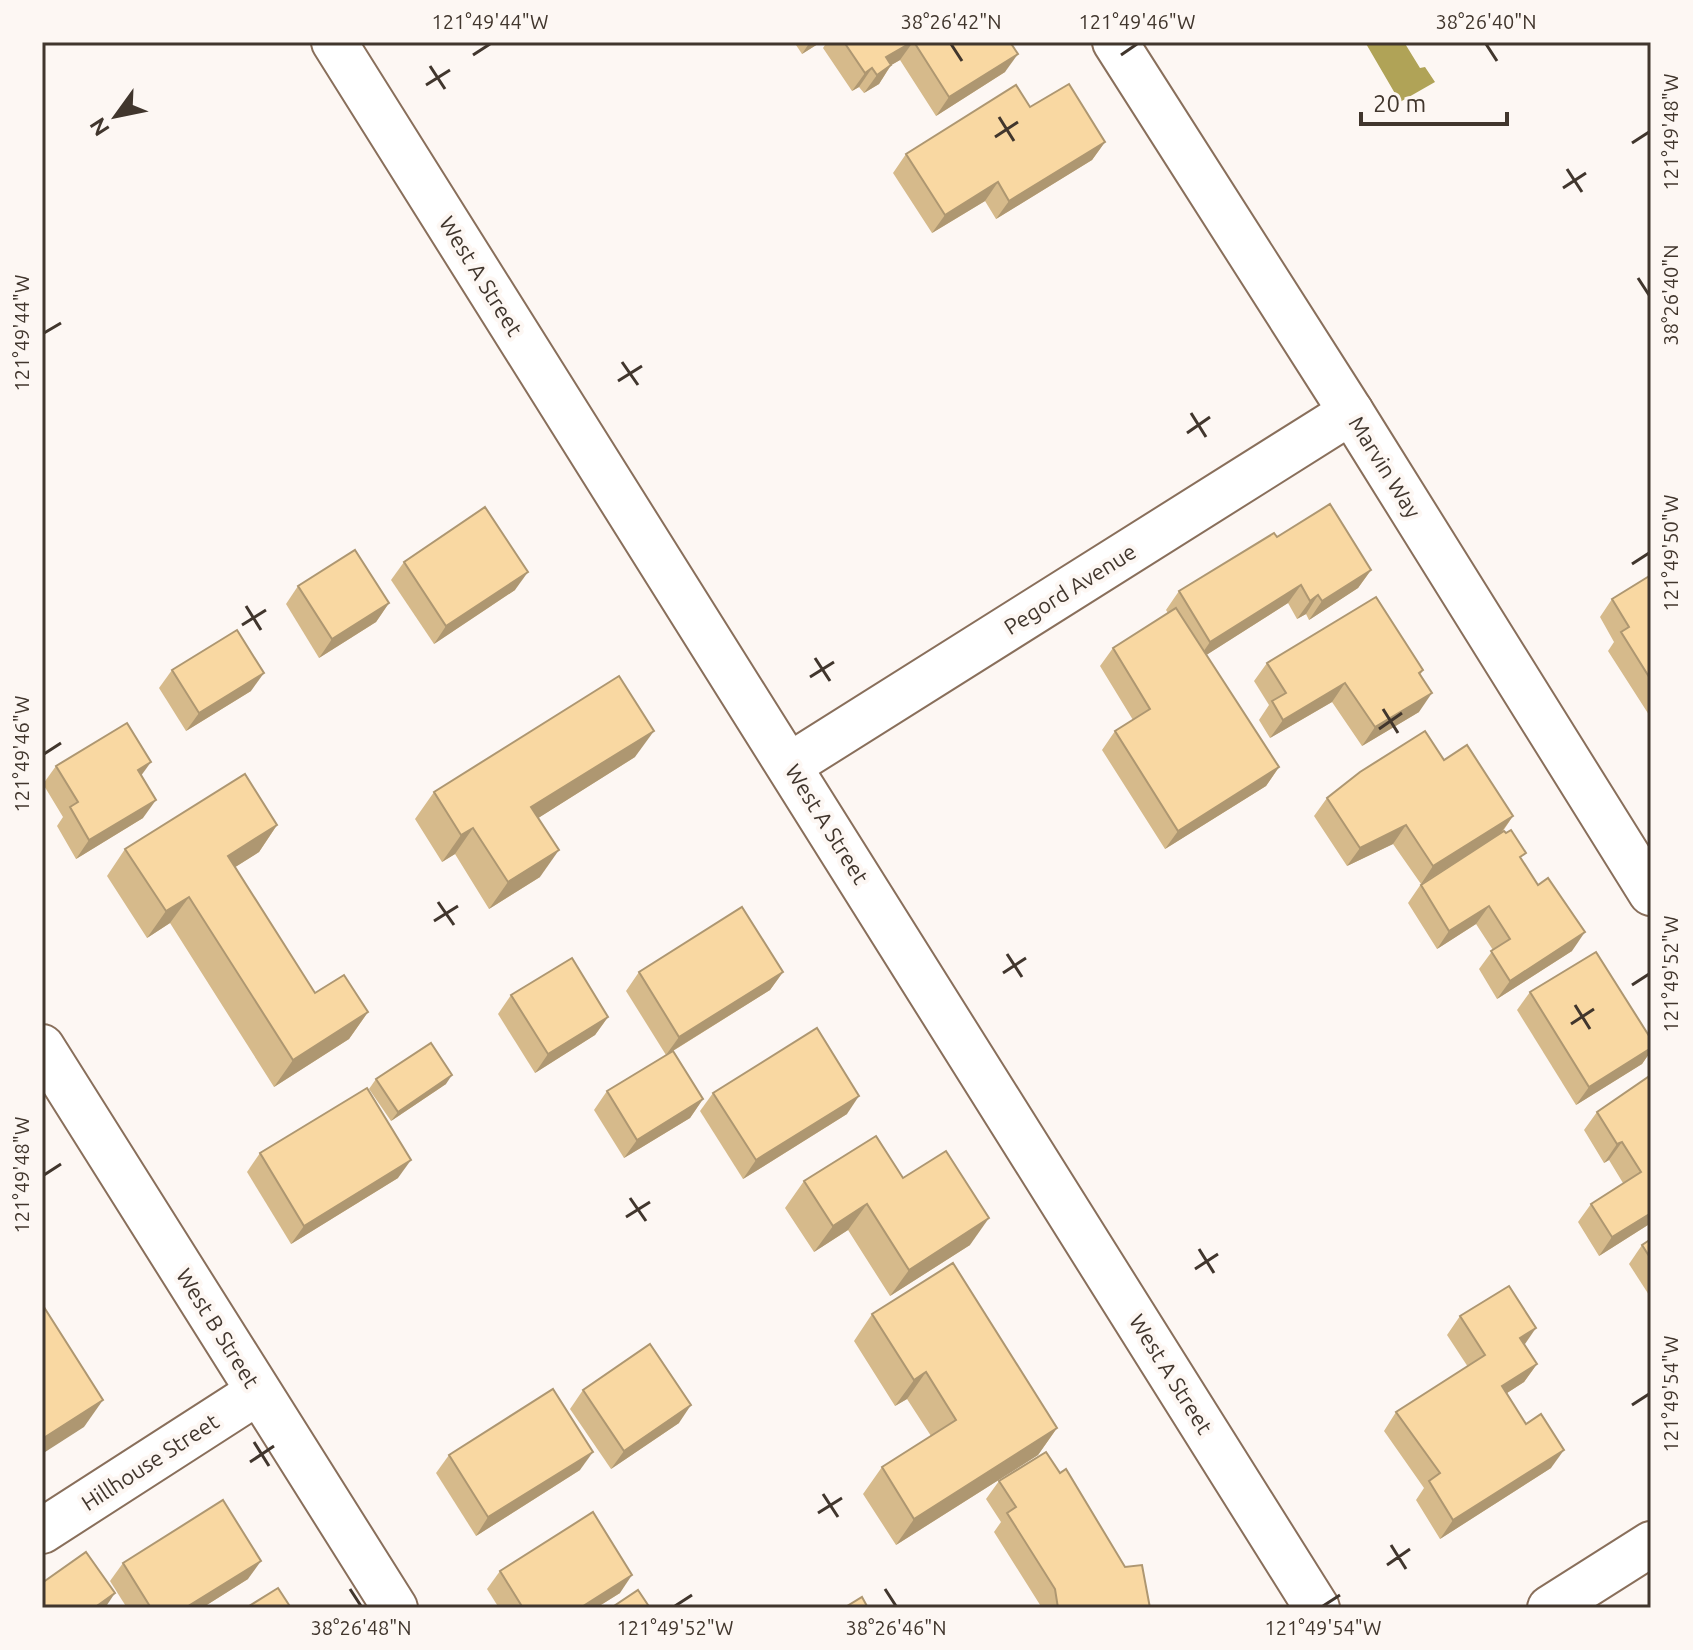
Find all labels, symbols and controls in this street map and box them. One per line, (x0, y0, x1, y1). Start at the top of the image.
text: 121°49'44"W (432, 10, 548, 33)
text: 38°26'42"N (900, 10, 1002, 33)
text: 121°49'46"W (1079, 10, 1195, 33)
text: 38°26'40"N (1435, 10, 1537, 33)
text: 121°49'48"W (1659, 74, 1682, 190)
north arrow (76, 76, 156, 156)
scale bar (1361, 76, 1507, 126)
text: 20 m (1373, 90, 1426, 117)
text: N (84, 113, 114, 141)
street label: West A Street (435, 211, 528, 340)
text: 38°26'40"N (1659, 244, 1682, 346)
text: 121°49'44"W (10, 275, 33, 391)
street label: Marvin Way (1344, 411, 1427, 522)
text: 121°49'50"W (1659, 495, 1682, 611)
street label: Pegord Avenue (999, 538, 1140, 639)
text: 121°49'46"W (10, 696, 33, 812)
street label: West A Street (781, 759, 874, 888)
text: 121°49'52"W (1659, 916, 1682, 1032)
text: 121°49'48"W (10, 1117, 33, 1233)
street label: West B Street (172, 1264, 265, 1392)
street label: West A Street (1125, 1309, 1218, 1438)
text: 121°49'54"W (1659, 1336, 1682, 1452)
street label: Hillhouse Street (77, 1408, 223, 1515)
text: 38°26'48"N (310, 1616, 412, 1639)
text: 121°49'52"W (617, 1616, 733, 1639)
text: 38°26'46"N (845, 1616, 947, 1639)
text: 121°49'54"W (1265, 1616, 1381, 1639)

